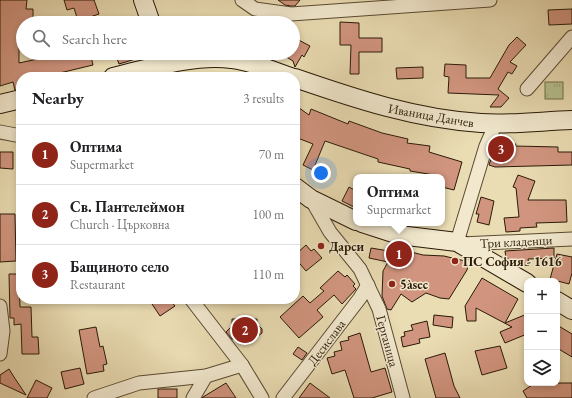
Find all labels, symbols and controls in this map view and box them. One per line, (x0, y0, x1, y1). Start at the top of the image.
search box (16, 16, 300, 60)
icon: search (30, 27, 52, 49)
text: Search here (62, 29, 127, 48)
text: Nearby (32, 87, 84, 109)
text: 3 results (243, 90, 284, 107)
street label: Иваница Данчев (387, 100, 476, 131)
pin: 3 (488, 134, 514, 164)
text: Оптима (70, 137, 122, 156)
text: 1 (42, 146, 48, 163)
text: 70 m (259, 146, 284, 163)
text: Supermarket (70, 156, 134, 173)
your location (311, 163, 331, 183)
popup (353, 174, 445, 226)
text: Оптима (367, 182, 419, 201)
text: Св. Пантелеймон (70, 197, 185, 216)
text: Supermarket (367, 201, 431, 218)
text: 2 (42, 206, 48, 223)
text: 100 m (253, 206, 284, 223)
text: Church · Църковна (70, 216, 170, 233)
street label: Три кладенци (479, 231, 553, 252)
place label: Дарси (329, 238, 364, 255)
pin: 1 (386, 239, 412, 269)
marker: Дарси (316, 241, 326, 251)
place label: ПС София - 1616 (463, 253, 562, 270)
marker: ПС София - 1616 (450, 256, 460, 266)
text: Бащиното село (70, 257, 169, 276)
text: 3 (42, 266, 48, 283)
text: 110 m (253, 266, 284, 283)
text: Restaurant (70, 276, 125, 293)
place label: 5àsec (400, 276, 429, 293)
map controls (524, 278, 560, 386)
button: + (524, 278, 560, 314)
marker: 5àsec (387, 279, 397, 289)
street label: Герганица (372, 313, 403, 370)
button: − (524, 314, 560, 350)
pin: 2 (232, 315, 258, 345)
street label: Десислава (304, 315, 350, 369)
button: layers (524, 350, 560, 386)

